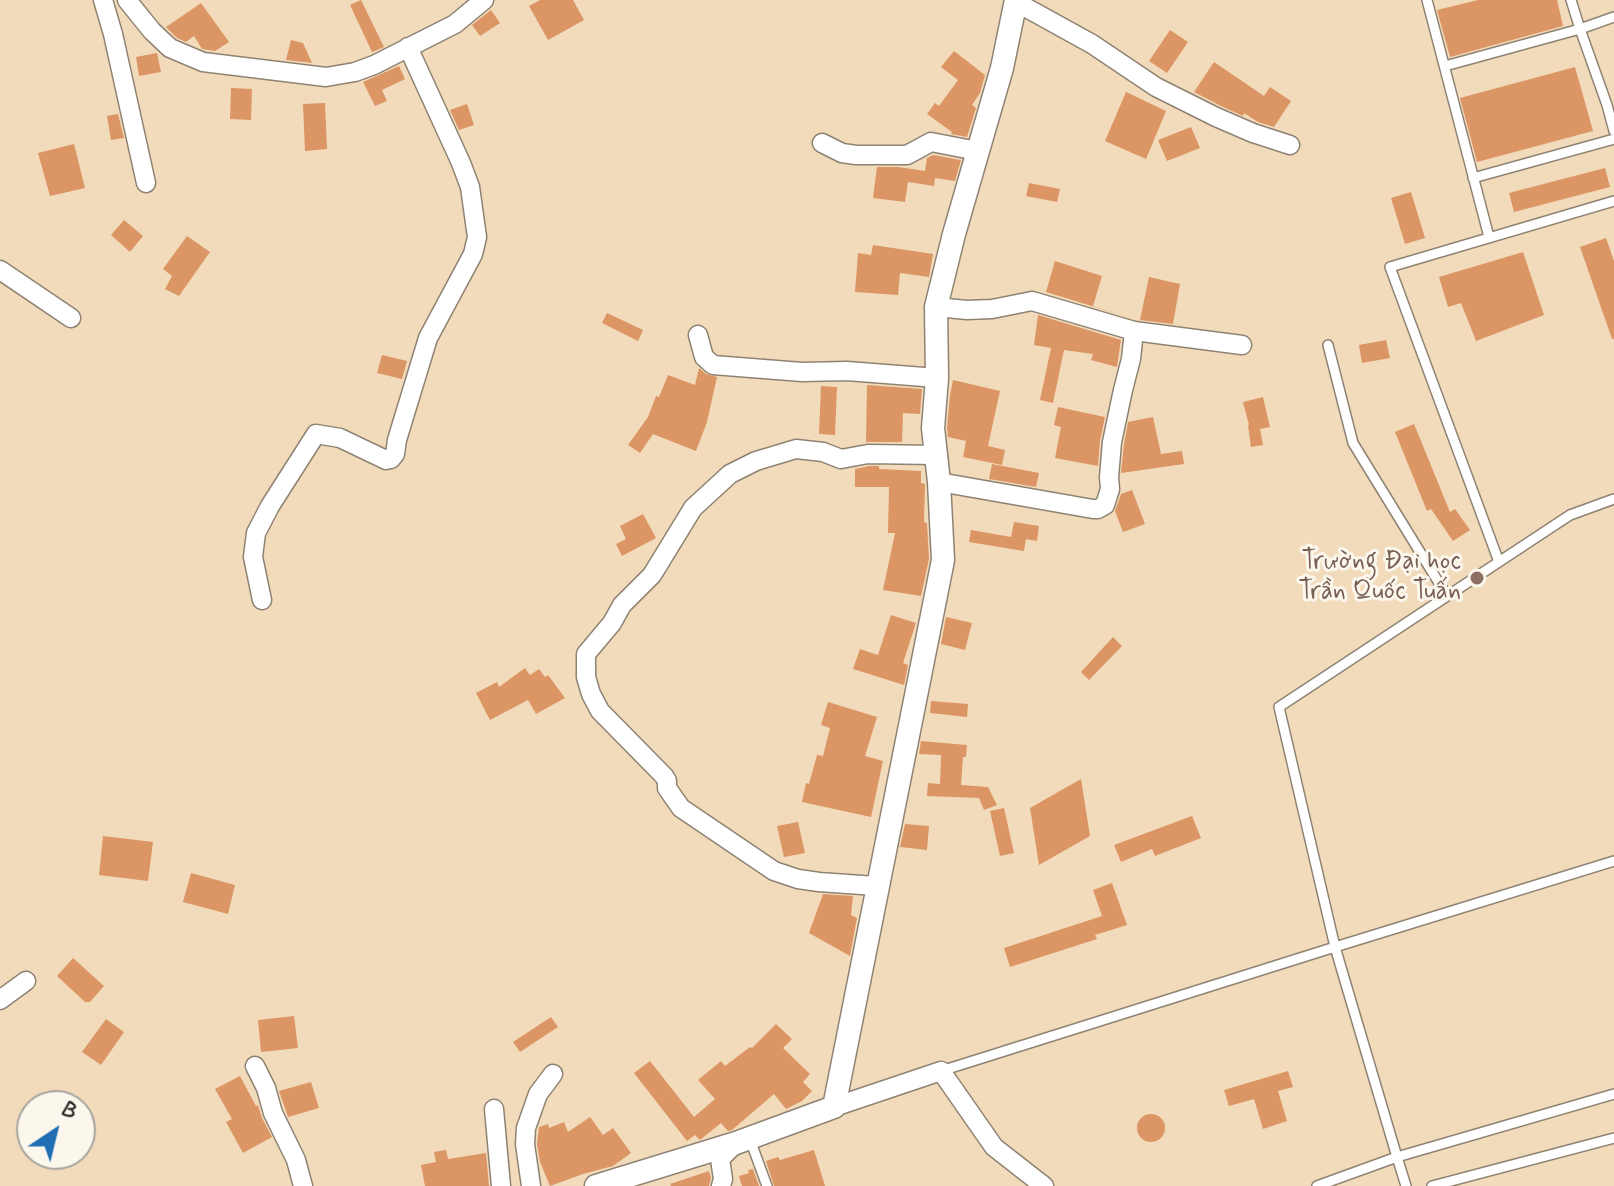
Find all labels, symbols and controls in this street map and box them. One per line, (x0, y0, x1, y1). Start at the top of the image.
place label: Trường Đại học Trần Quốc Tuấn (1298, 547, 1461, 608)
marker: Trường Đại học Trần Quốc Tuấn (1468, 569, 1486, 587)
north arrow (16, 1090, 96, 1170)
text: B (55, 1097, 82, 1127)

